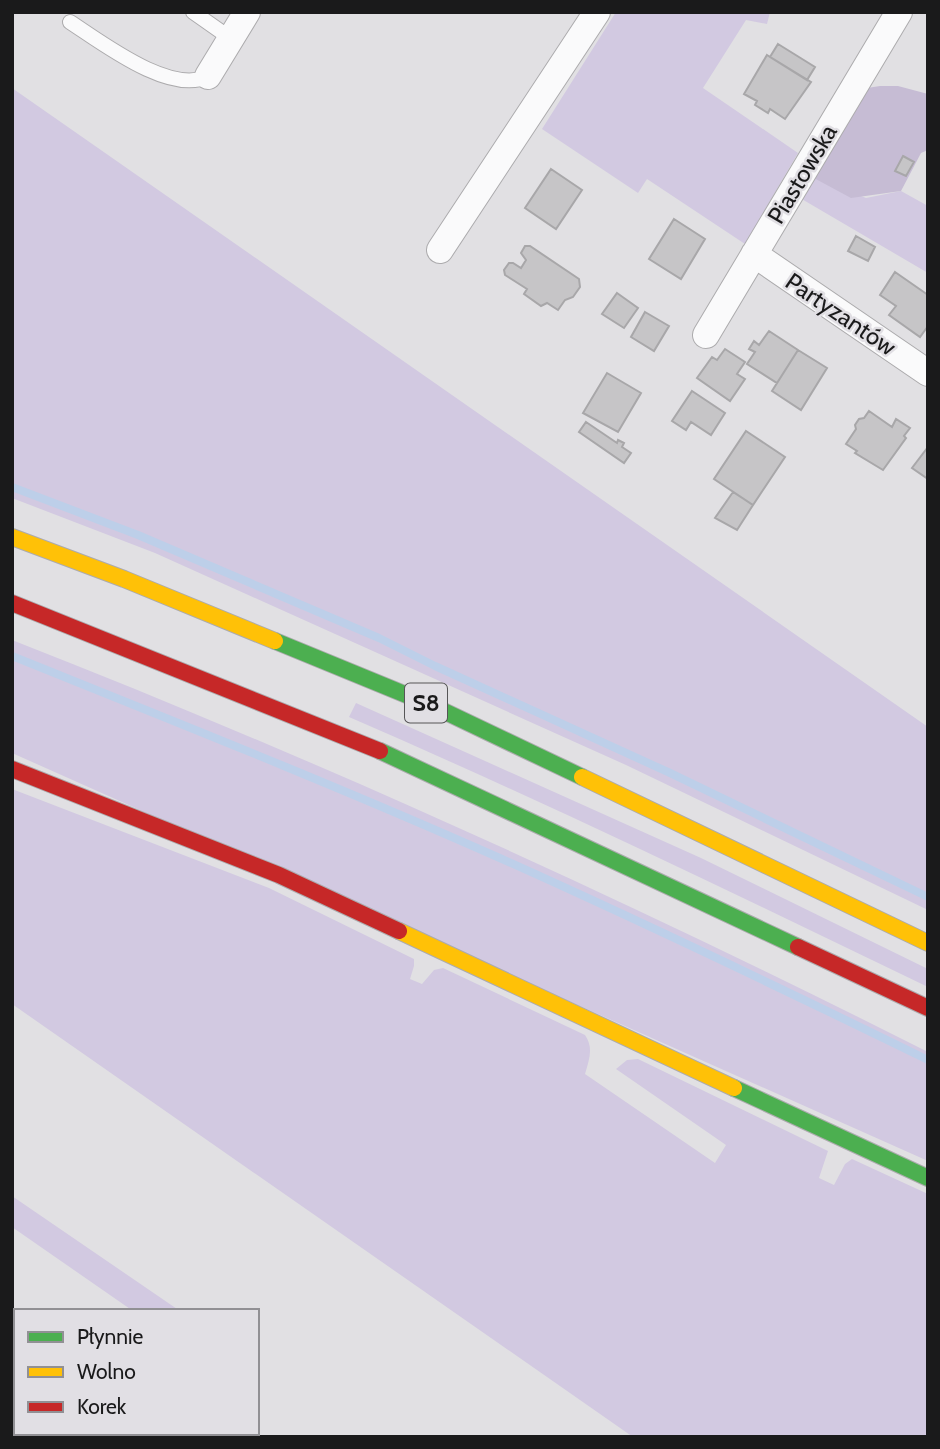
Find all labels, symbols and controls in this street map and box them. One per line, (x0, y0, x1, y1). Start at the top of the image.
street label: Piastowska (761, 119, 843, 229)
street label: Partyzantów (780, 266, 902, 362)
road number: S8 (405, 684, 447, 722)
legend (14, 1309, 259, 1435)
text: Płynnie (77, 1324, 144, 1349)
text: Wolno (77, 1359, 136, 1384)
text: Korek (77, 1394, 127, 1419)

